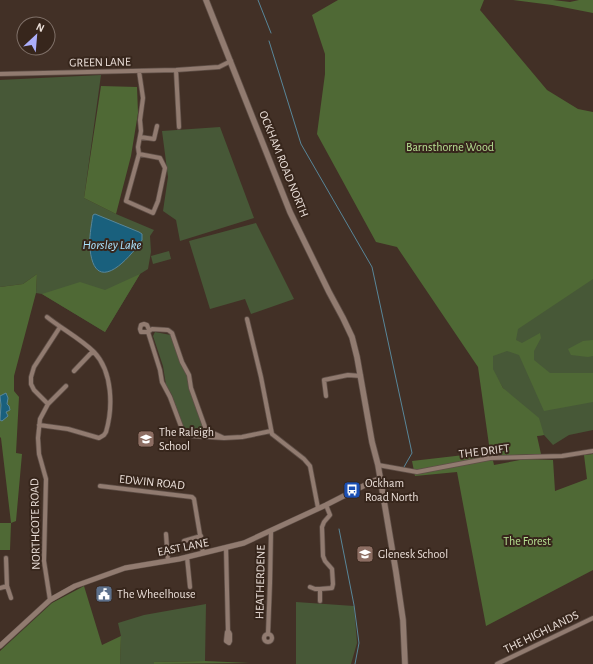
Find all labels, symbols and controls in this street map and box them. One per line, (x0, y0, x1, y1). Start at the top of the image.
north arrow (16, 16, 56, 56)
text: N (34, 21, 46, 34)
street label: GREEN LANE (69, 55, 131, 69)
street label: OCKHAM ROAD NORTH (257, 109, 311, 219)
park label: Barnsthorne Wood (406, 141, 494, 153)
water label: Horsley Lake (83, 239, 142, 252)
place label: The Raleigh School (159, 426, 214, 452)
school or university icon: The Raleigh School (136, 429, 156, 449)
street label: THE DRIFT (458, 442, 510, 460)
street label: EDWIN ROAD (118, 473, 186, 491)
place label: Ockham Road North (365, 477, 419, 503)
street label: NORTHCOTE ROAD (28, 478, 42, 570)
bus stop icon: Ockham Road North (342, 480, 362, 500)
park label: The Forest (503, 535, 551, 547)
street label: EAST LANE (156, 536, 210, 558)
school or university icon: Glenesk School (355, 544, 375, 564)
street label: HEATHERDENE (253, 545, 267, 619)
place label: Glenesk School (378, 548, 448, 560)
public building icon: The Wheelhouse (94, 584, 114, 604)
place label: The Wheelhouse (117, 588, 196, 600)
street label: THE HIGHLANDS (502, 608, 581, 655)

